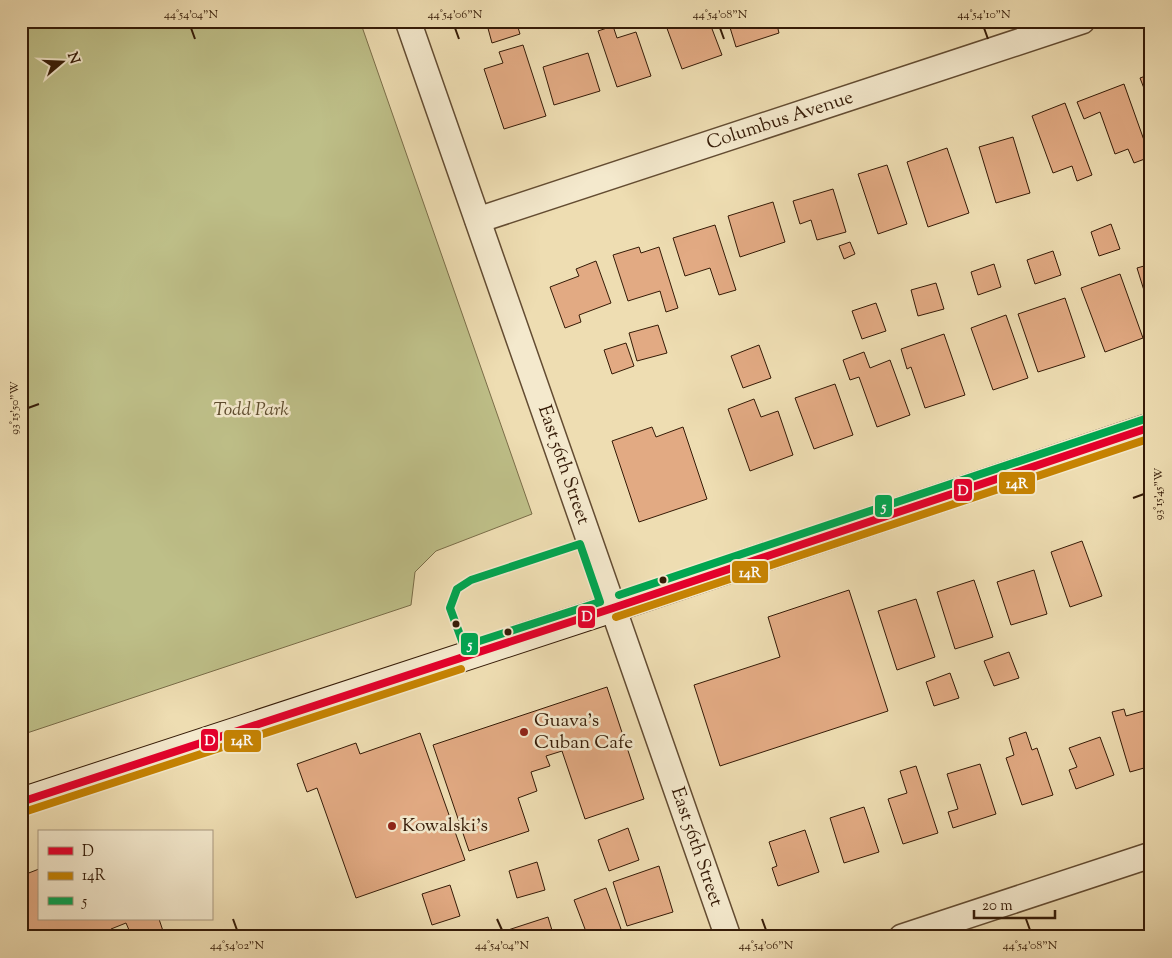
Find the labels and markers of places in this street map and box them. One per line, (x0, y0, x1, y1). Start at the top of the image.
unlabelled marker (658, 575, 668, 585)
unlabelled marker (451, 619, 461, 629)
unlabelled marker (503, 627, 513, 637)
place label: Guava's Cuban Cafe (534, 708, 633, 757)
marker: Guava's Cuban Cafe (518, 726, 530, 738)
place label: Kowalski's (402, 813, 488, 840)
marker: Kowalski's (386, 820, 398, 832)

